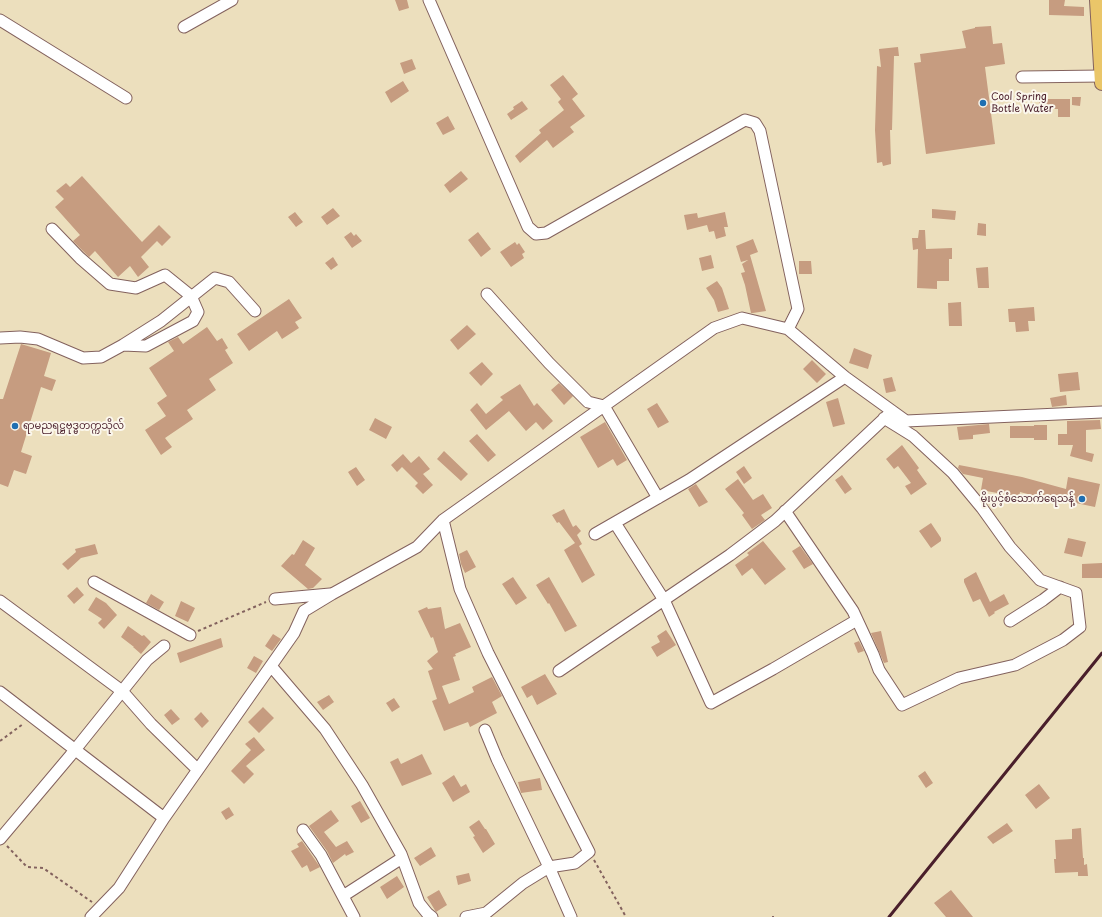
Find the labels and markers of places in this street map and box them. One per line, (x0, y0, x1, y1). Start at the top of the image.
place label: Cool Spring Bottle Water (991, 91, 1053, 114)
marker: Cool Spring Bottle Water (978, 98, 988, 108)
place label: ရာမညရဋ္ဌဗုဒ္ဓတက္ကသိုလ် (23, 420, 124, 432)
marker: ရာမညရဋ္ဌဗုဒ္ဓတက္ကသိုလ် (10, 421, 20, 431)
place label: မိုးပွင့်စံသောက်ရေသန့် (981, 493, 1074, 505)
marker: မိုးပွင့်စံသောက်ရေသန့် (1077, 494, 1087, 504)

